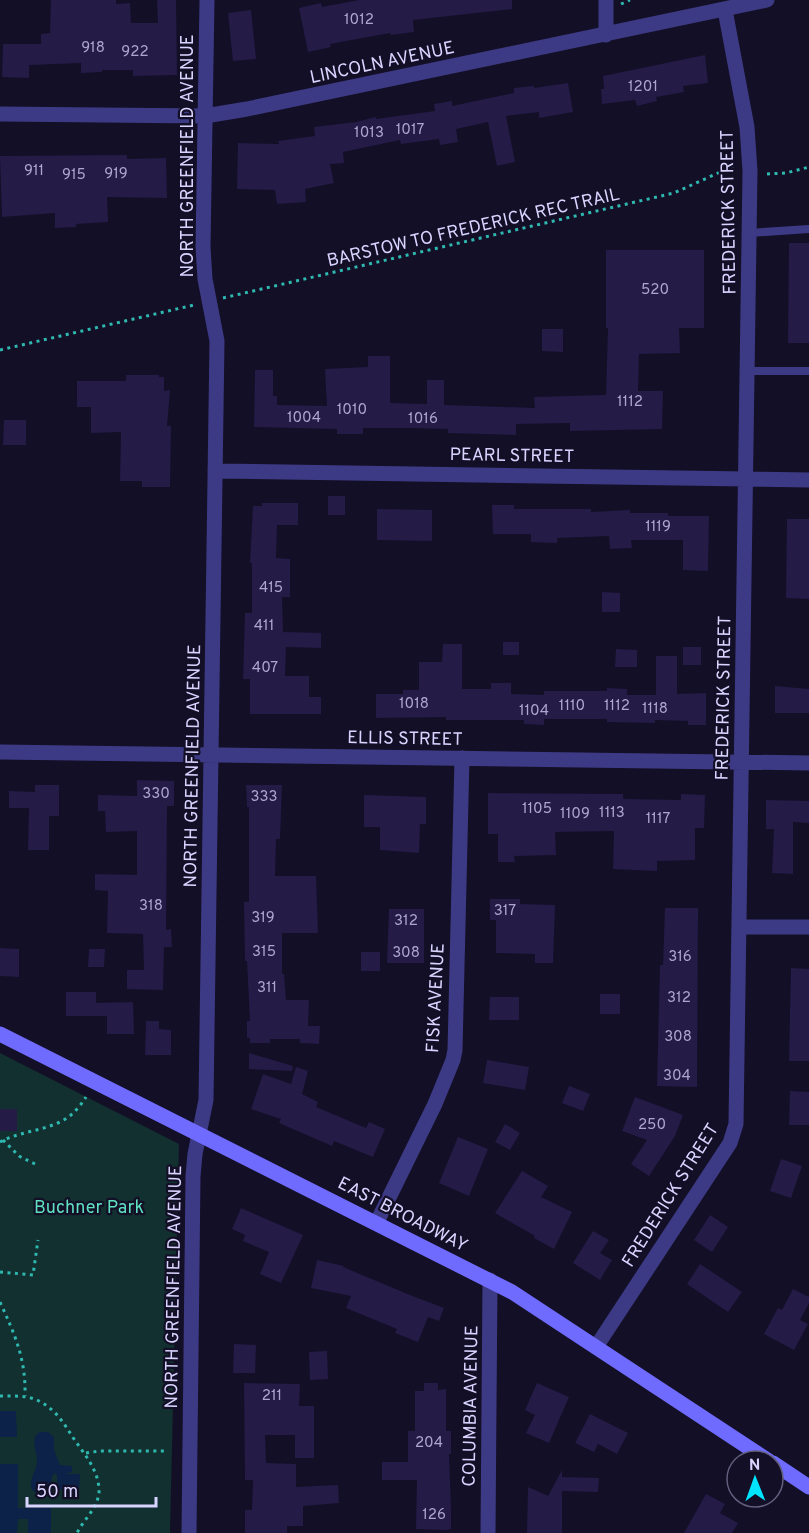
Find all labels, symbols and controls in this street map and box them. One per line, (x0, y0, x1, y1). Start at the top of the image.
house number: 1012 (344, 11, 374, 30)
street label: NORTH GREENFIELD AVENUE (177, 34, 200, 278)
street label: LINCOLN AVENUE (308, 37, 457, 90)
house number: 918 (81, 39, 105, 58)
house number: 922 (121, 43, 149, 62)
house number: 1201 (628, 78, 658, 97)
house number: 1017 (396, 121, 424, 140)
house number: 1013 (354, 124, 384, 143)
street label: FREDERICK STREET (717, 129, 742, 295)
house number: 911 (24, 162, 44, 181)
house number: 919 (104, 165, 128, 184)
house number: 915 (62, 166, 86, 185)
street label: BARSTOW TO FREDERICK REC TRAIL (325, 184, 622, 273)
house number: 520 (641, 281, 669, 300)
house number: 1112 (617, 393, 643, 412)
house number: 1010 (337, 401, 367, 420)
house number: 1004 (287, 409, 321, 428)
house number: 1016 (408, 410, 438, 429)
street label: PEARL STREET (449, 444, 575, 469)
house number: 1119 (645, 518, 671, 537)
house number: 415 (259, 579, 283, 598)
street label: FREDERICK STREET (712, 615, 737, 781)
house number: 411 (254, 617, 274, 636)
street label: NORTH GREENFIELD AVENUE (180, 644, 207, 888)
house number: 407 (252, 659, 278, 678)
house number: 1018 (399, 695, 429, 714)
house number: 1110 (559, 697, 585, 716)
house number: 1112 (604, 697, 630, 716)
house number: 1118 (642, 700, 668, 719)
house number: 1104 (519, 702, 549, 721)
street label: ELLIS STREET (347, 727, 463, 752)
house number: 330 (142, 785, 170, 804)
house number: 333 (250, 788, 278, 807)
house number: 1105 (522, 800, 552, 819)
house number: 1113 (599, 804, 625, 823)
house number: 1109 (560, 805, 590, 824)
house number: 1117 (646, 810, 670, 829)
house number: 318 (139, 897, 163, 916)
house number: 317 (494, 902, 516, 921)
house number: 319 (251, 909, 275, 928)
house number: 312 (394, 912, 418, 931)
house number: 315 (252, 943, 276, 962)
street label: FISK AVENUE (422, 943, 451, 1054)
house number: 308 (392, 944, 420, 963)
house number: 316 (668, 948, 692, 967)
house number: 311 (257, 979, 277, 998)
house number: 312 (667, 989, 691, 1008)
house number: 308 (664, 1028, 692, 1047)
house number: 304 (663, 1067, 691, 1086)
house number: 250 (638, 1116, 666, 1135)
street label: FREDERICK STREET (618, 1120, 725, 1272)
street label: NORTH GREENFIELD AVENUE (161, 1165, 188, 1409)
street label: EAST BROADWAY (333, 1173, 471, 1258)
park label: Buchner Park (34, 1197, 144, 1220)
street label: COLUMBIA AVENUE (459, 1325, 484, 1487)
house number: 211 (262, 1387, 282, 1406)
house number: 204 (415, 1434, 443, 1453)
north arrow (725, 1449, 785, 1509)
text: N (749, 1456, 761, 1476)
scale bar (27, 1470, 156, 1508)
text: 50 m (36, 1481, 78, 1504)
house number: 126 (422, 1506, 446, 1525)

